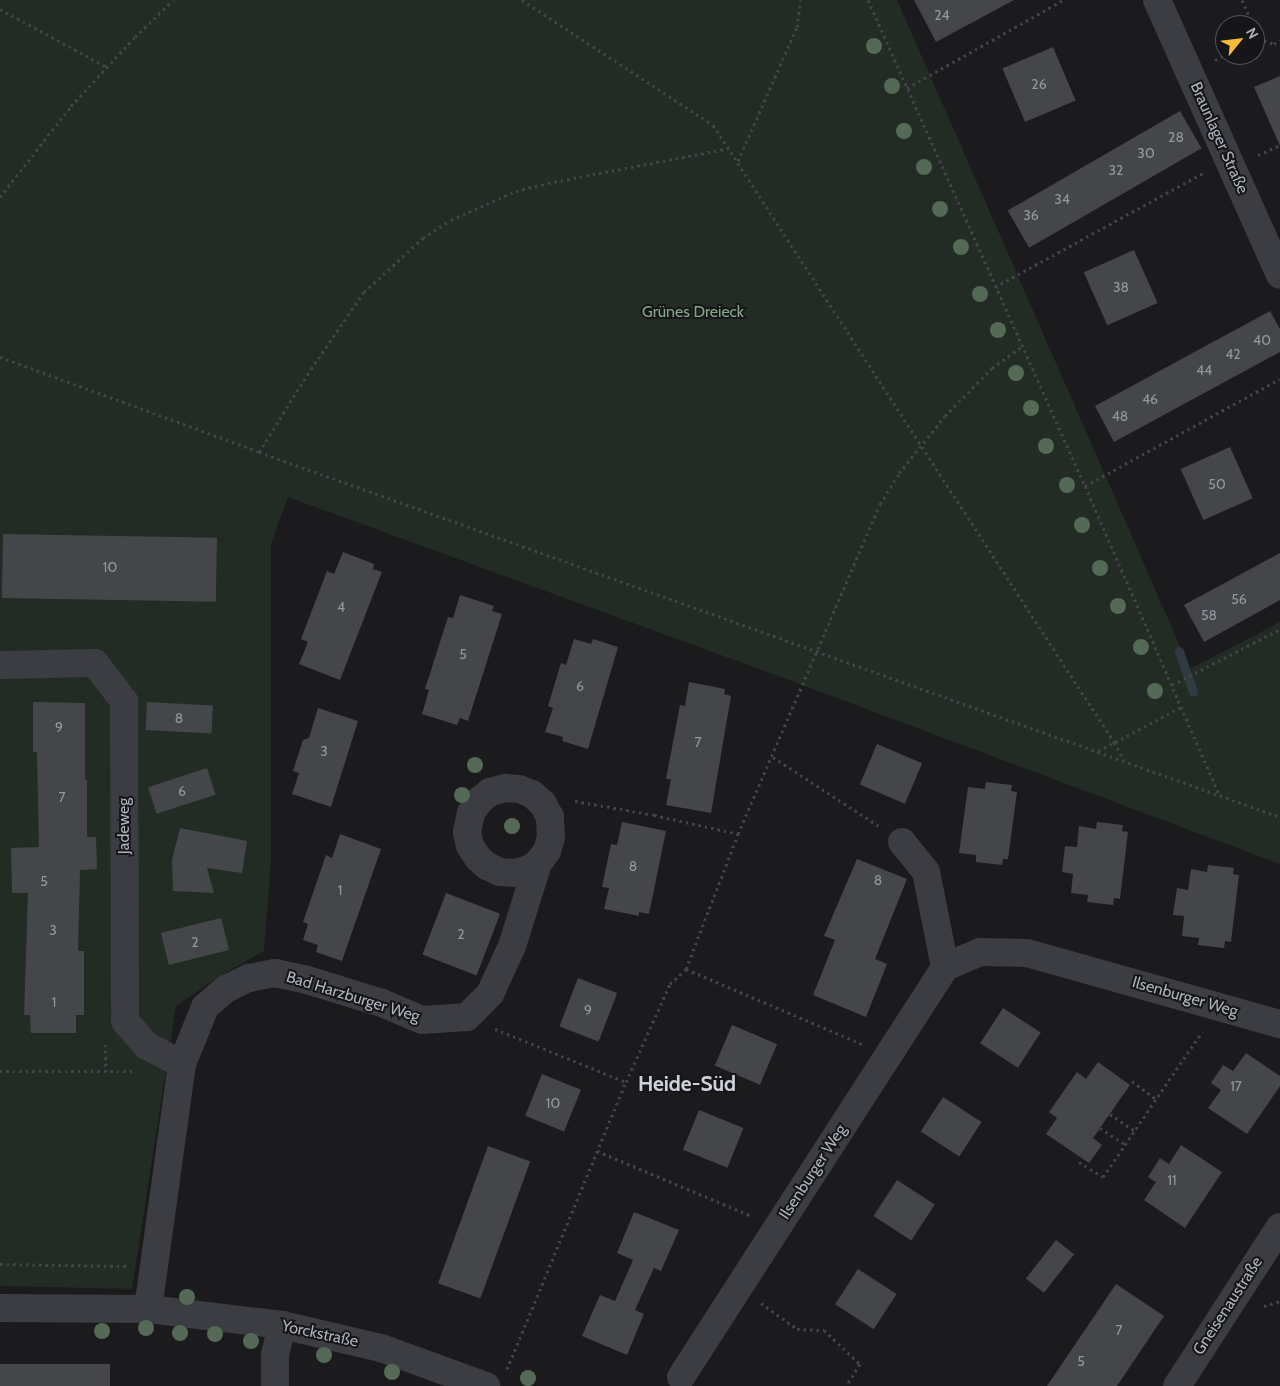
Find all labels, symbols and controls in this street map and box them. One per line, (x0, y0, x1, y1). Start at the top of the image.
house number: 24 (934, 7, 950, 23)
north arrow (1215, 15, 1265, 65)
text: N (1242, 25, 1263, 42)
house number: 26 (1031, 76, 1047, 92)
street label: Braunlager Straße (1186, 79, 1252, 197)
house number: 28 (1168, 129, 1184, 145)
house number: 30 (1137, 145, 1155, 161)
house number: 32 (1109, 162, 1123, 178)
house number: 34 (1054, 191, 1070, 207)
house number: 36 (1023, 207, 1039, 223)
house number: 38 (1113, 279, 1129, 295)
park label: Grünes Dreieck (642, 302, 744, 322)
house number: 40 (1253, 332, 1271, 348)
house number: 42 (1225, 346, 1241, 362)
house number: 44 (1196, 362, 1212, 378)
house number: 46 (1142, 391, 1158, 407)
house number: 48 (1112, 408, 1128, 424)
house number: 50 (1208, 476, 1226, 492)
house number: 10 (103, 559, 117, 575)
house number: 56 (1231, 591, 1247, 607)
house number: 4 (337, 599, 345, 615)
house number: 58 (1201, 607, 1217, 623)
house number: 5 (459, 646, 467, 662)
house number: 6 (576, 678, 584, 694)
house number: 8 (175, 710, 183, 726)
house number: 9 (55, 719, 63, 735)
house number: 7 (694, 734, 702, 750)
house number: 3 (320, 743, 328, 759)
house number: 6 (178, 783, 186, 799)
house number: 7 (58, 789, 66, 805)
street label: Jadeweg (114, 798, 134, 854)
house number: 8 (629, 858, 637, 874)
house number: 8 (874, 872, 882, 888)
house number: 5 (40, 873, 48, 889)
house number: 1 (338, 882, 342, 898)
house number: 3 (49, 922, 57, 938)
house number: 2 (457, 926, 465, 942)
house number: 2 (191, 934, 199, 950)
street label: Bad Harzburger Weg (284, 968, 422, 1026)
street label: Ilsenburger Weg (1130, 973, 1240, 1021)
house number: 1 (52, 994, 56, 1010)
house number: 9 (584, 1002, 592, 1018)
district label: Heide-Süd (638, 1071, 736, 1097)
house number: 17 (1230, 1078, 1242, 1094)
house number: 10 (546, 1095, 560, 1111)
street label: Ilsenburger Weg (775, 1121, 851, 1223)
house number: 11 (1167, 1172, 1177, 1188)
street label: Gneisenaustraße (1189, 1253, 1267, 1359)
street label: Yorckstraße (280, 1317, 360, 1351)
house number: 7 (1115, 1322, 1123, 1338)
house number: 5 (1077, 1353, 1085, 1369)

